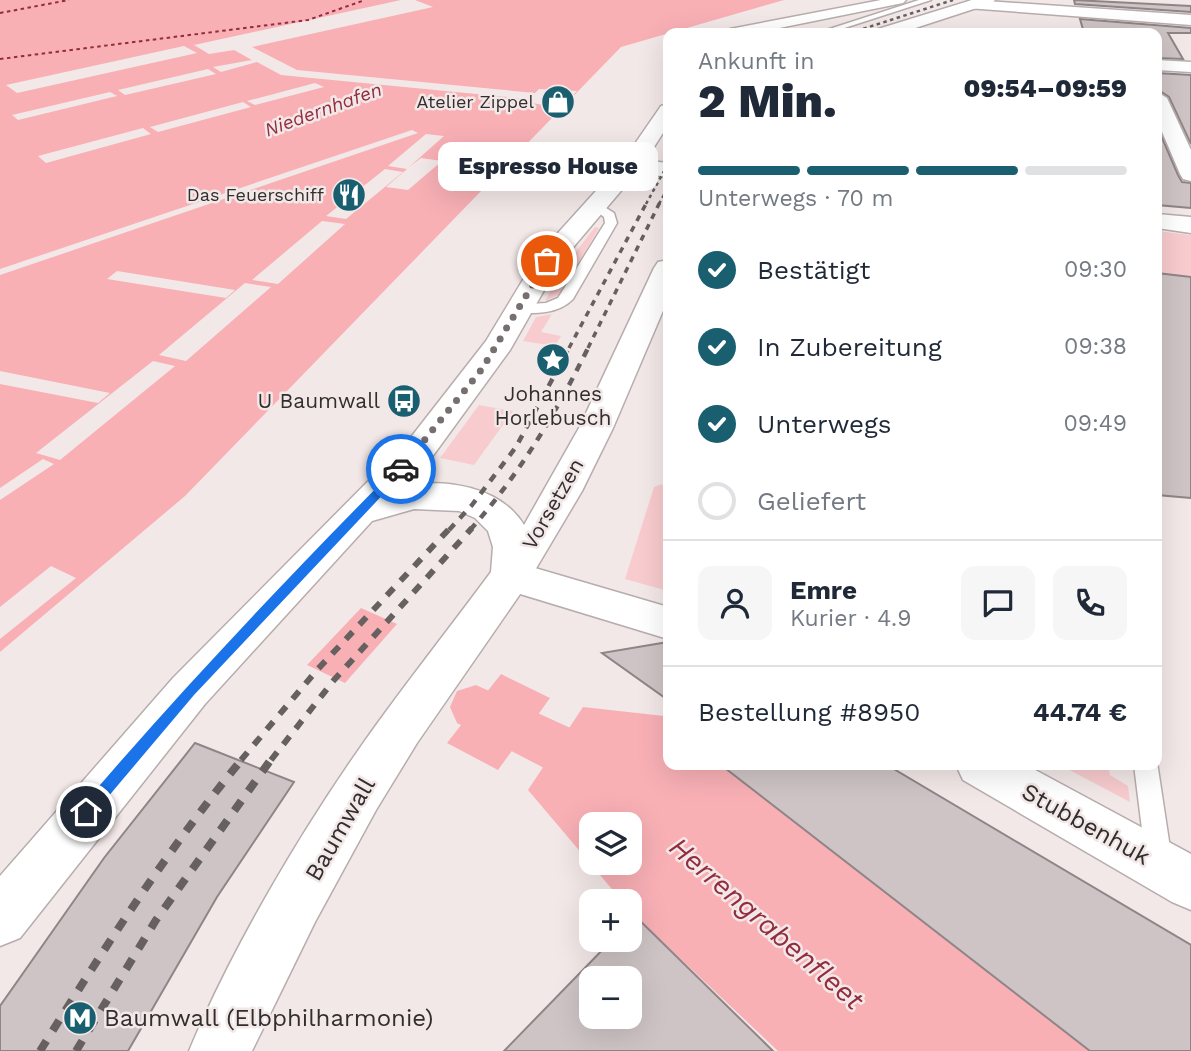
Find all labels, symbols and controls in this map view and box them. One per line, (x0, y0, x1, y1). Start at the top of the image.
text: Ankunft in (698, 48, 814, 75)
text: 09:54–09:59 (964, 73, 1127, 103)
text: 2 Min. (698, 74, 837, 128)
water label: Niedernhafen (261, 78, 385, 141)
shop icon: Atelier Zippel (539, 83, 577, 121)
place label: Atelier Zippel (416, 91, 534, 112)
callout: Espresso House (437, 142, 657, 191)
text: Espresso House (458, 153, 638, 180)
restaurant icon: Das Feuerschiff (330, 176, 368, 214)
place label: Das Feuerschiff (187, 184, 324, 205)
text: Unterwegs · 70 m (698, 185, 894, 212)
pin (517, 231, 577, 291)
icon: bag (528, 242, 566, 280)
icon: check (698, 251, 736, 289)
text: Bestätigt (757, 255, 870, 285)
text: 09:30 (1064, 256, 1127, 283)
icon: check (698, 328, 736, 366)
text: In Zubereitung (757, 332, 942, 362)
text: 09:38 (1064, 333, 1127, 360)
place icon: Johannes Horlebusch (534, 341, 572, 379)
place label: Johannes Horlebusch (495, 381, 611, 430)
bus stop icon: U Baumwall (385, 382, 423, 420)
place label: U Baumwall (258, 388, 381, 413)
icon: check (698, 405, 736, 443)
text: Unterwegs (757, 409, 892, 439)
text: 09:49 (1063, 410, 1127, 437)
courier (366, 434, 436, 504)
icon: car (382, 450, 420, 488)
street label: Vorsetzen (516, 454, 589, 554)
text: Geliefert (757, 486, 866, 516)
button: person (698, 566, 772, 640)
button: chat (961, 566, 1035, 640)
button: phone (1053, 566, 1127, 640)
text: Emre (790, 575, 857, 605)
text: Kurier · 4.9 (790, 605, 911, 632)
text: Bestellung #8950 (698, 697, 920, 727)
text: 44.74 € (1033, 697, 1127, 727)
street label: Baumwall (299, 772, 381, 886)
street label: Stubbenhuk (1017, 777, 1155, 871)
pin (56, 782, 116, 842)
icon: home (67, 793, 105, 831)
map controls (579, 812, 642, 1029)
button: layers (579, 812, 642, 875)
water label: Herrengrabenfleet (663, 830, 871, 1017)
button: + (579, 889, 642, 952)
button: − (579, 966, 642, 1029)
metro station icon: Baumwall (Elbphilharmonie) (61, 999, 99, 1037)
place label: Baumwall (Elbphilharmonie) (104, 1004, 433, 1032)

